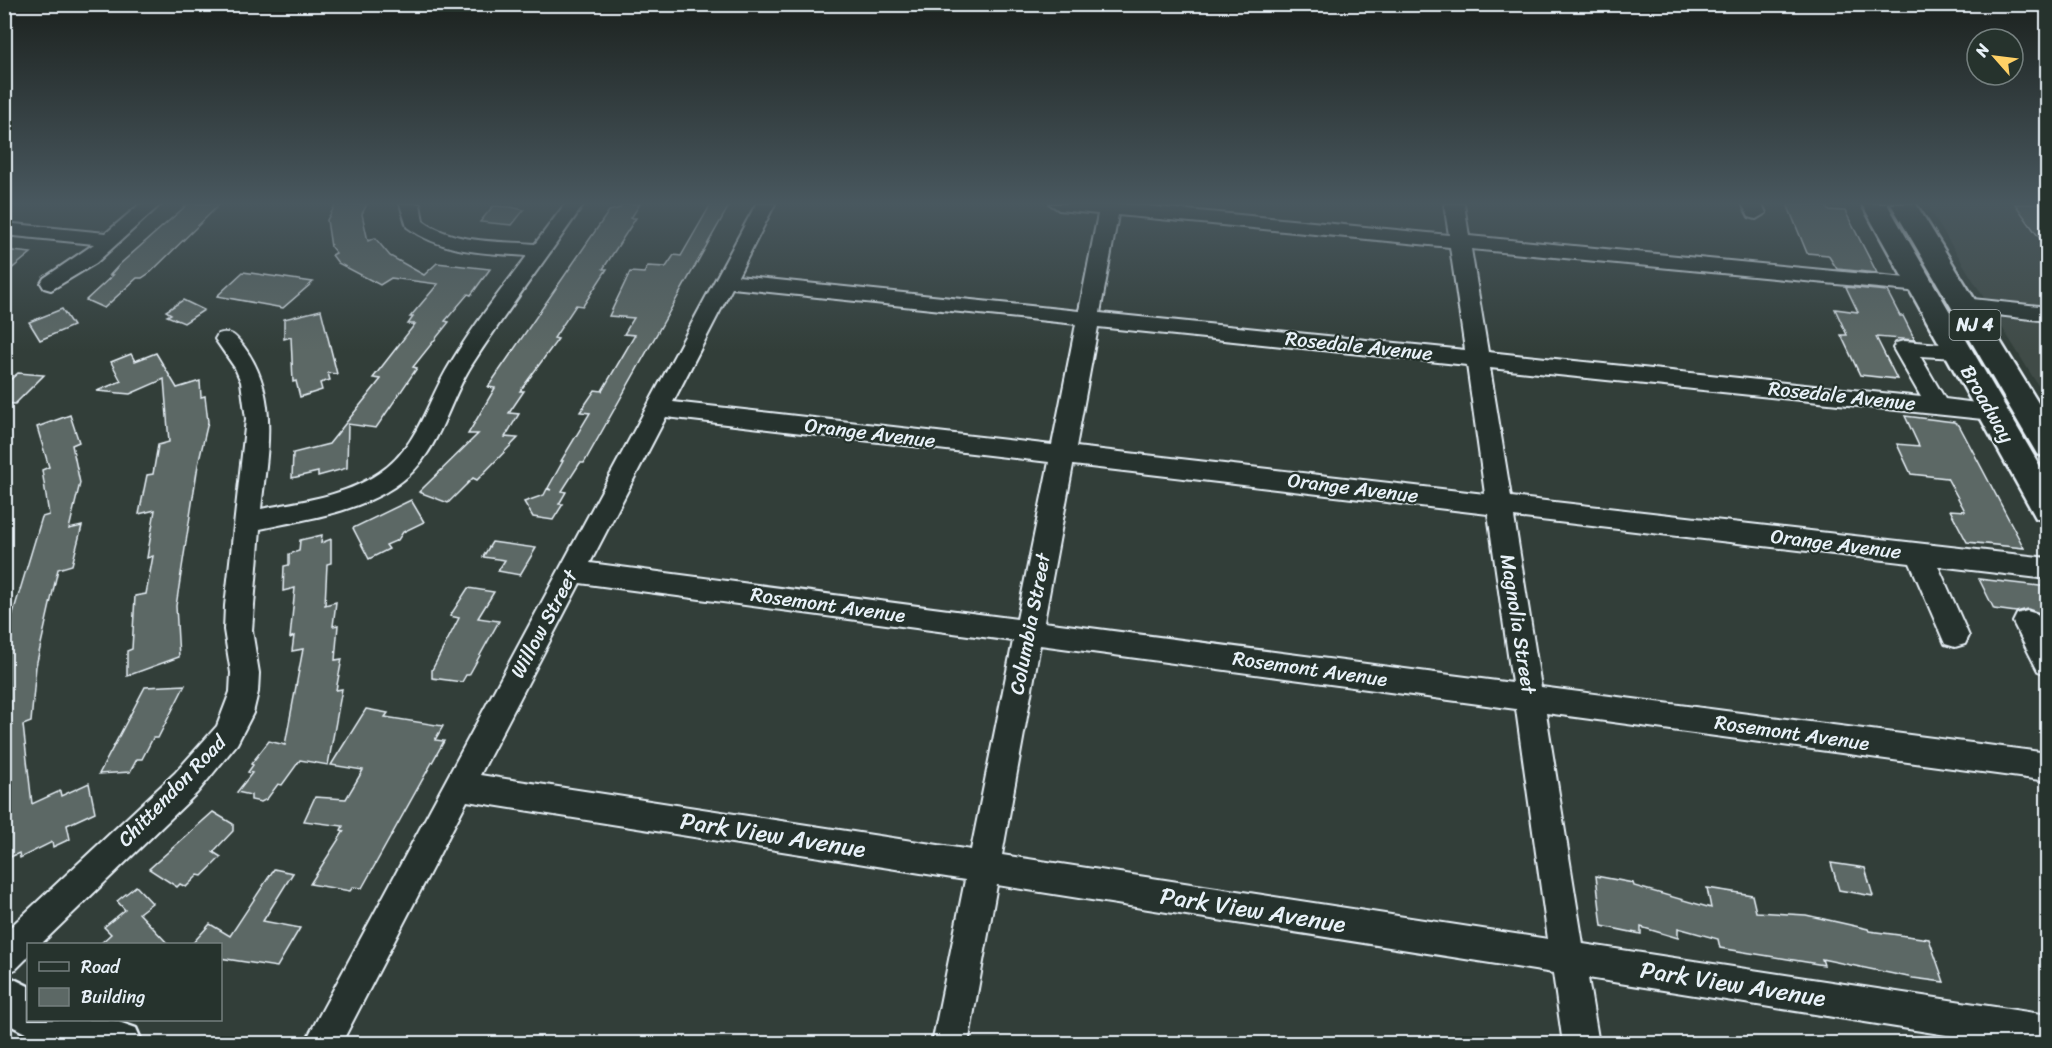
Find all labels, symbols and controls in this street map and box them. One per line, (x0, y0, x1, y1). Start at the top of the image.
north arrow (1965, 27, 2025, 87)
text: N (1966, 38, 1998, 63)
road number: NJ 4 (1950, 310, 2000, 340)
street label: Rosedale Avenue (1284, 321, 1434, 371)
street label: Broadway (1950, 358, 2024, 450)
street label: Rosedale Avenue (1767, 371, 1917, 421)
street label: Orange Avenue (803, 408, 937, 458)
street label: Orange Avenue (1286, 463, 1420, 513)
street label: Orange Avenue (1769, 519, 1903, 569)
street label: Columbia Street (999, 549, 1061, 698)
street label: Magnolia Street (1490, 551, 1546, 697)
street label: Willow Street (501, 562, 588, 685)
street label: Rosemont Avenue (748, 577, 908, 633)
street label: Rosemont Avenue (1230, 641, 1390, 697)
street label: Rosemont Avenue (1712, 705, 1872, 761)
street label: Chittendon Road (109, 726, 236, 855)
street label: Park View Avenue (677, 800, 869, 870)
street label: Park View Avenue (1157, 875, 1349, 945)
legend (27, 943, 222, 1021)
street label: Park View Avenue (1637, 949, 1829, 1019)
text: Road (81, 951, 121, 983)
text: Building (81, 981, 145, 1013)

